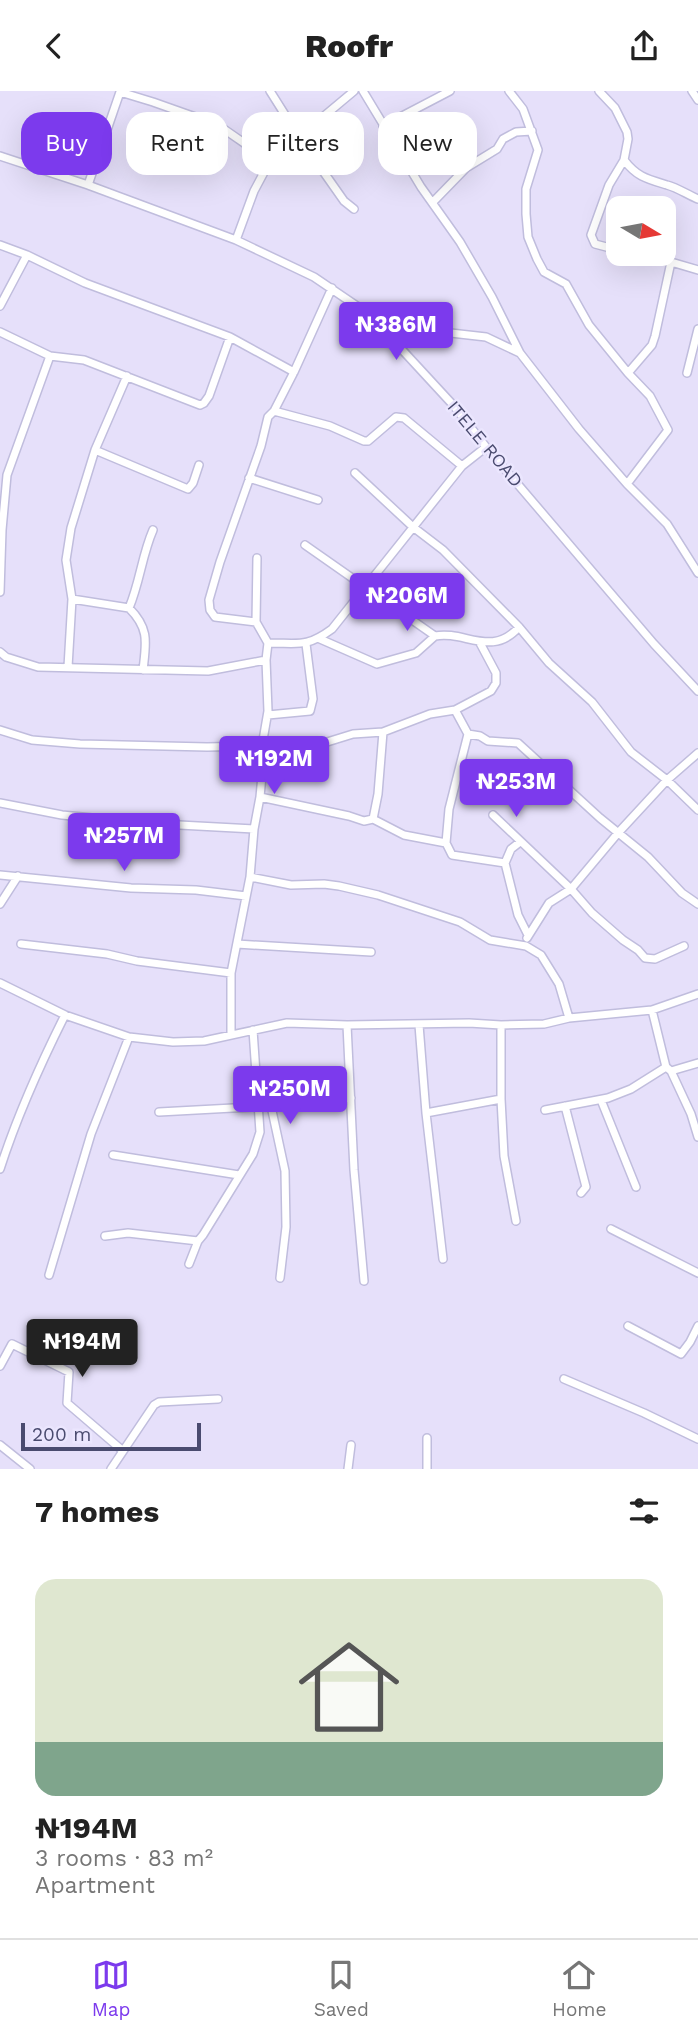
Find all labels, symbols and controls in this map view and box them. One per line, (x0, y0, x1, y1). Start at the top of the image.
icon: back (35, 27, 73, 65)
text: Roofr (305, 27, 393, 65)
icon: share (625, 27, 663, 65)
chip: Buy (21, 112, 112, 175)
chip: Rent (126, 112, 228, 175)
chip: Filters (242, 112, 364, 175)
chip: New (378, 112, 477, 175)
north arrow (606, 196, 676, 266)
map controls (606, 196, 676, 266)
pin: ₦386M (347, 303, 445, 362)
text: ₦386M (355, 311, 437, 338)
street label: ITELE ROAD (443, 396, 527, 491)
pin: ₦206M (358, 573, 456, 633)
text: ₦206M (366, 582, 448, 609)
pin: ₦192M (225, 737, 323, 796)
text: ₦192M (235, 745, 313, 772)
pin: ₦253M (467, 759, 565, 819)
text: ₦253M (476, 768, 556, 795)
pin: ₦257M (75, 813, 173, 873)
text: ₦257M (84, 822, 164, 849)
pin: ₦250M (241, 1067, 339, 1126)
text: ₦250M (249, 1075, 331, 1102)
pin: ₦194M (33, 1319, 131, 1379)
text: ₦194M (43, 1328, 121, 1355)
scale bar (21, 1420, 201, 1452)
text: 200 m (32, 1423, 91, 1446)
icon: filters (625, 1492, 663, 1530)
text: 7 homes (35, 1494, 159, 1529)
icon: home (286, 1624, 412, 1750)
text: ₦194M (35, 1810, 138, 1845)
text: 3 rooms · 83 m² (35, 1845, 213, 1872)
text: Apartment (35, 1872, 155, 1899)
tab: Map (92, 1956, 130, 2021)
tab: Saved (314, 1956, 369, 2021)
tab: Home (552, 1956, 606, 2021)

